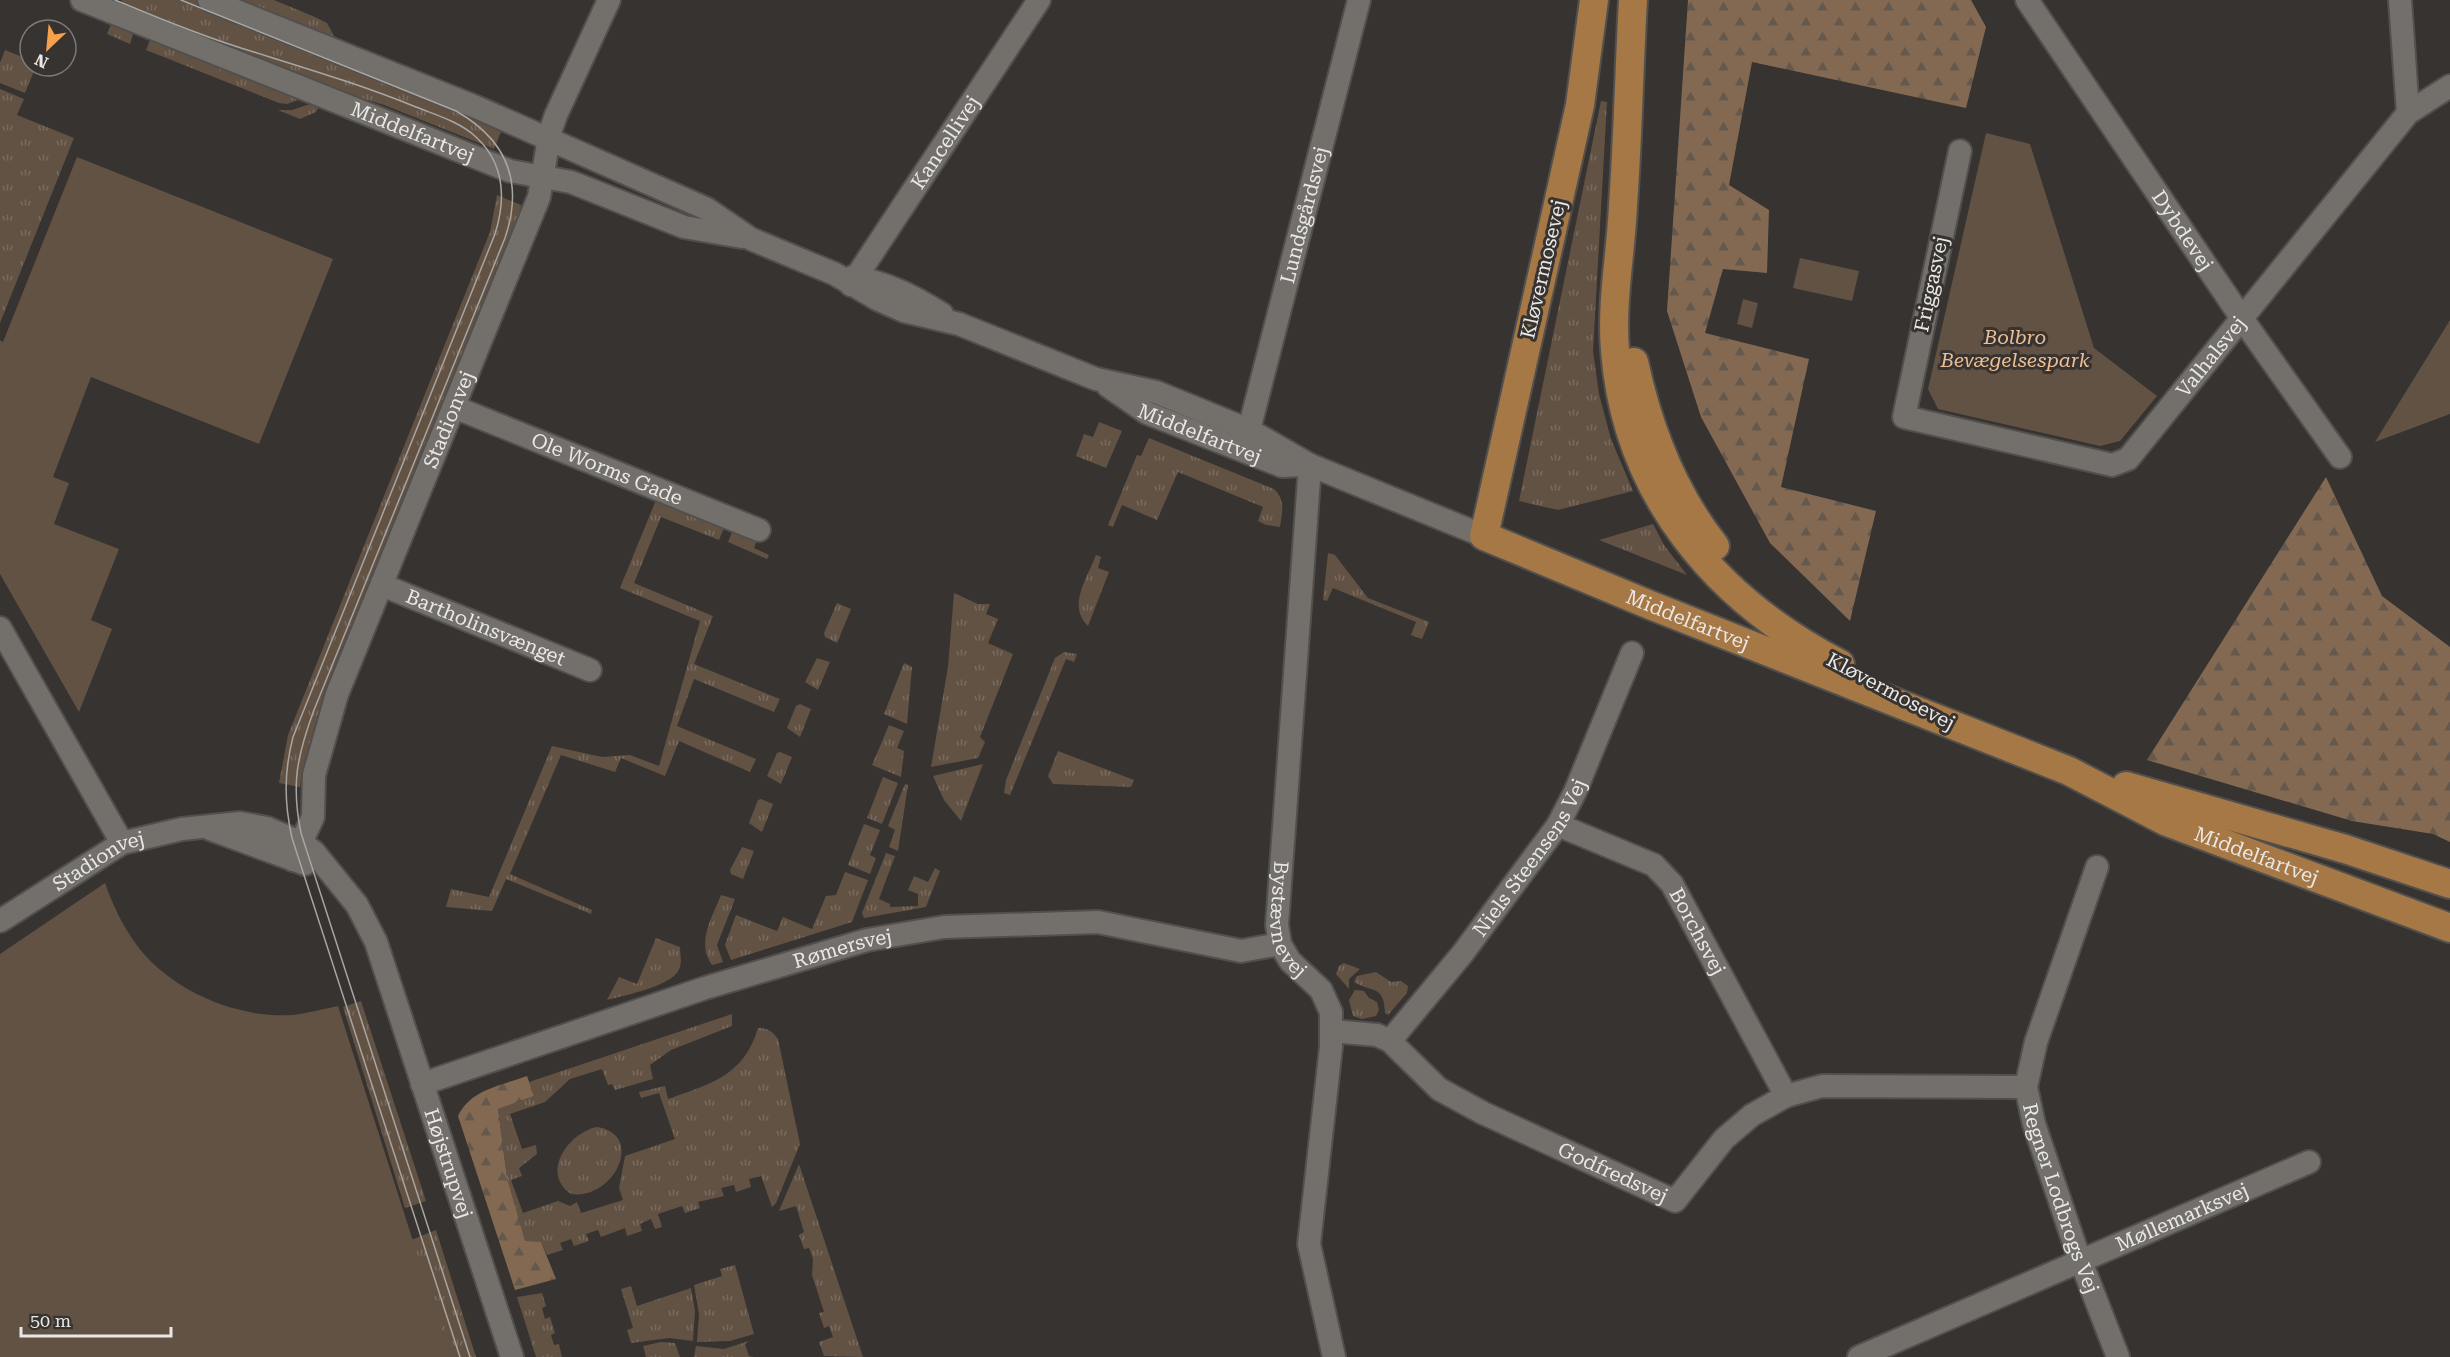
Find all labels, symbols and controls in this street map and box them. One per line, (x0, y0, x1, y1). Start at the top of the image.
north arrow (18, 18, 78, 78)
text: N (32, 50, 51, 72)
street label: Kancellivej (906, 91, 985, 193)
street label: Middelfartvej (347, 97, 478, 167)
street label: Lundsgårdsvej (1275, 144, 1333, 286)
street label: Dybdevej (2147, 186, 2218, 275)
street label: Kløvermosevej (1515, 197, 1571, 341)
street label: Friggasvej (1909, 234, 1953, 334)
street label: Valhalsvej (2171, 311, 2251, 402)
park label: Bolbro Bevægelsespark (1939, 325, 2090, 372)
street label: Stadionvej (418, 367, 479, 472)
street label: Middelfartvej (1134, 399, 1265, 469)
street label: Ole Worms Gade (528, 427, 686, 510)
street label: Bartholinsvænget (402, 584, 570, 671)
street label: Middelfartvej (1623, 584, 1753, 655)
street label: Kløvermosevej (1823, 647, 1959, 735)
street label: Niels Steensens Vej (1467, 775, 1591, 941)
street label: Middelfartvej (2191, 821, 2322, 890)
street label: Stadionvej (48, 826, 147, 896)
street label: Bystævnevej (1264, 860, 1312, 983)
street label: Borchsvej (1664, 884, 1731, 979)
street label: Rømersvej (790, 924, 894, 973)
street label: Regner Lodbrogs Vej (2018, 1101, 2104, 1297)
street label: Højstrupvej (419, 1105, 478, 1221)
street label: Godfredsvej (1554, 1137, 1672, 1208)
street label: Møllemarksvej (2112, 1178, 2252, 1256)
scale bar (21, 1300, 171, 1338)
text: 50 m (30, 1310, 71, 1331)

